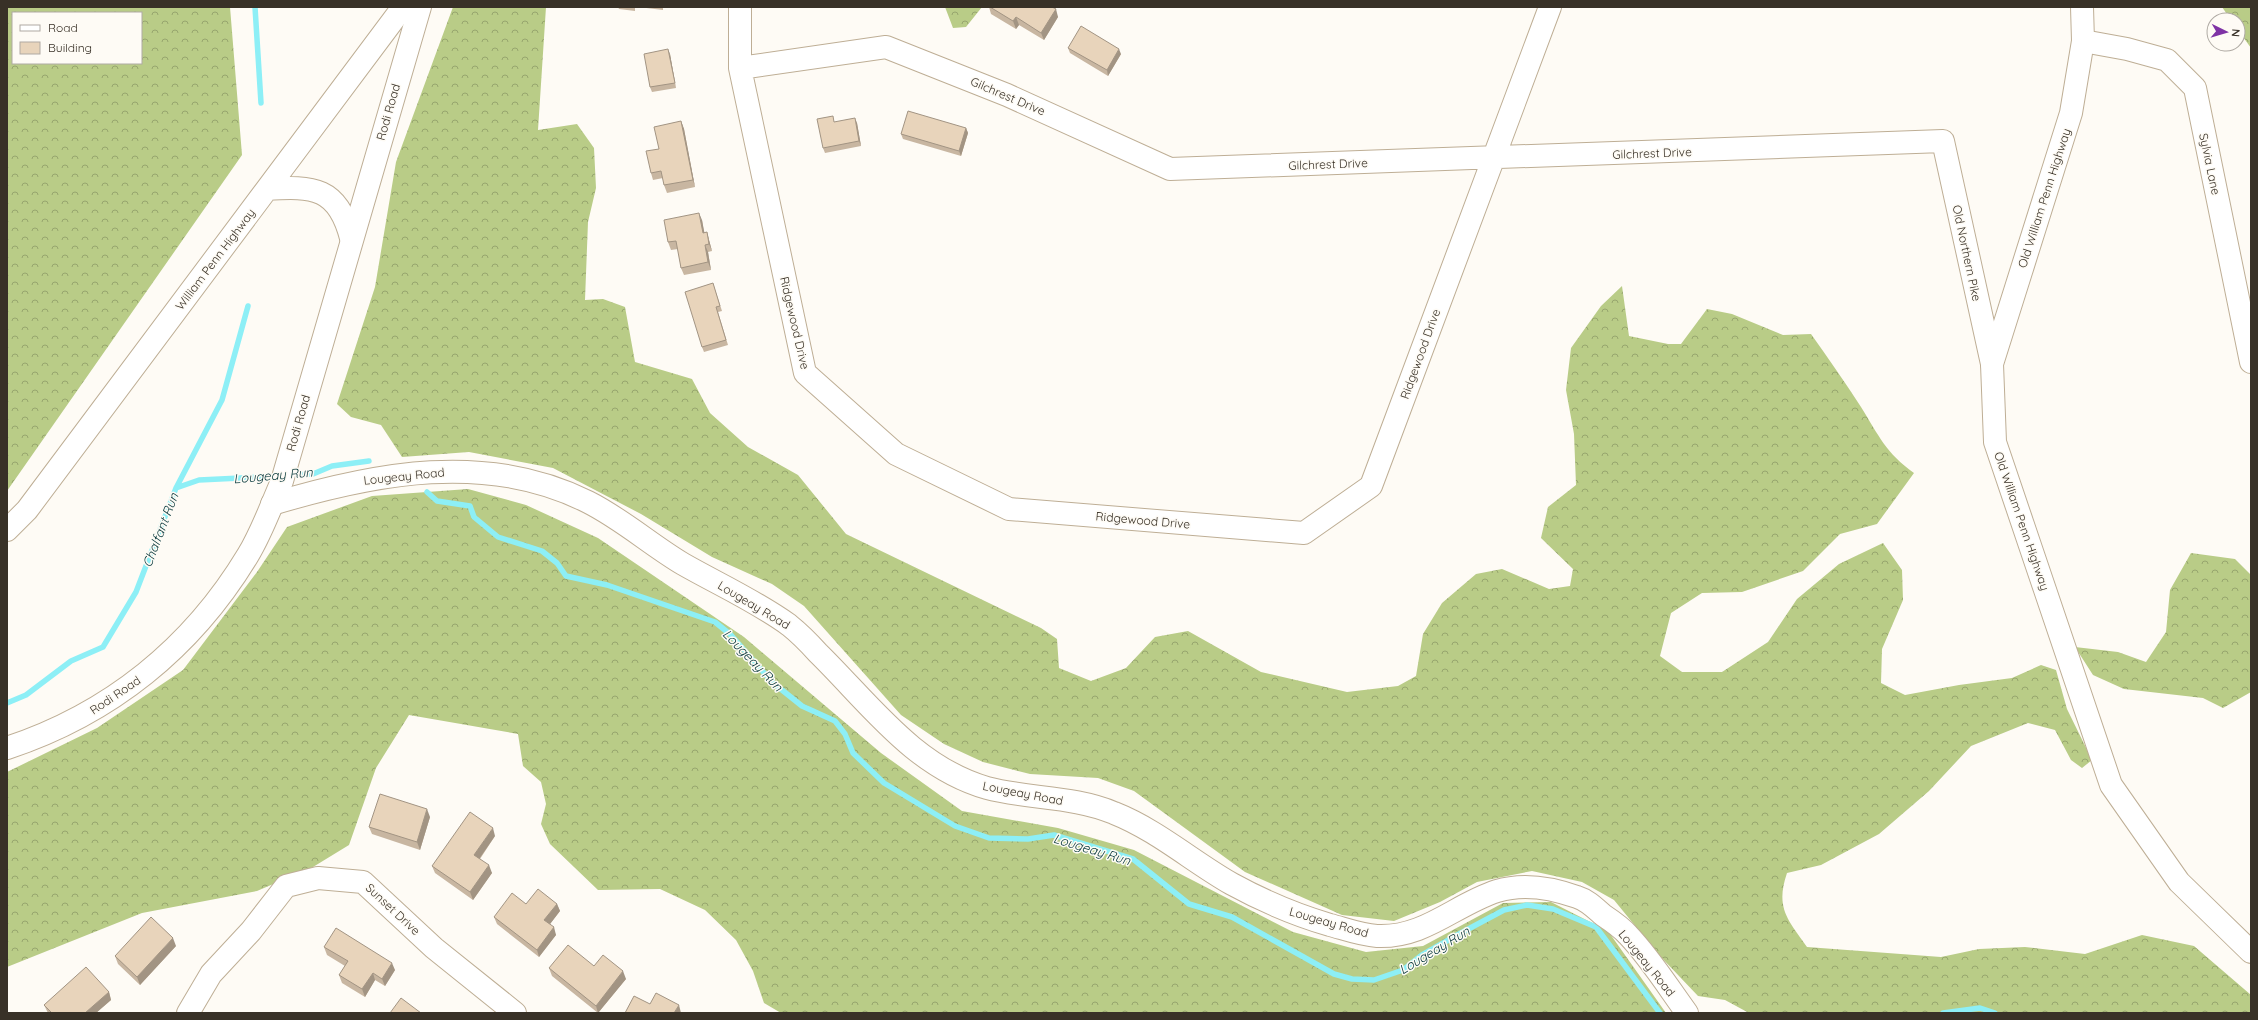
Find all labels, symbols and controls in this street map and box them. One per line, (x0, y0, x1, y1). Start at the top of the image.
legend (12, 12, 142, 64)
north arrow (2206, 12, 2246, 52)
text: Road (48, 20, 78, 35)
text: N (2229, 28, 2243, 38)
text: Building (48, 40, 92, 55)
street label: Gilchrest Drive (968, 74, 1048, 119)
street label: Rodi Road (373, 82, 403, 142)
street label: Old William Penn Highway (2014, 126, 2074, 270)
street label: Sylvia Lane (2196, 132, 2224, 197)
street label: Gilchrest Drive (1612, 144, 1692, 162)
street label: Gilchrest Drive (1288, 155, 1368, 173)
street label: Old Northern Pike (1949, 203, 1985, 303)
street label: William Penn Highway (172, 205, 258, 313)
street label: Ridgewood Drive (777, 275, 813, 371)
street label: Ridgewood Drive (1397, 307, 1443, 401)
street label: Rodi Road (283, 393, 313, 453)
street label: Old William Penn Highway (1991, 450, 2053, 592)
water label: Lougeay Run (233, 464, 314, 486)
street label: Lougeay Road (363, 464, 445, 488)
water label: Chalfant Run (139, 490, 182, 569)
street label: Ridgewood Drive (1095, 508, 1191, 532)
street label: Lougeay Road (715, 578, 793, 632)
water label: Lougeay Run (720, 626, 787, 695)
street label: Rodi Road (87, 673, 143, 717)
street label: Lougeay Road (982, 778, 1064, 808)
water label: Lougeay Run (1052, 830, 1133, 868)
street label: Sunset Drive (363, 880, 424, 938)
street label: Lougeay Road (1288, 904, 1370, 940)
water label: Lougeay Run (1396, 922, 1473, 977)
street label: Lougeay Road (1616, 927, 1678, 999)

